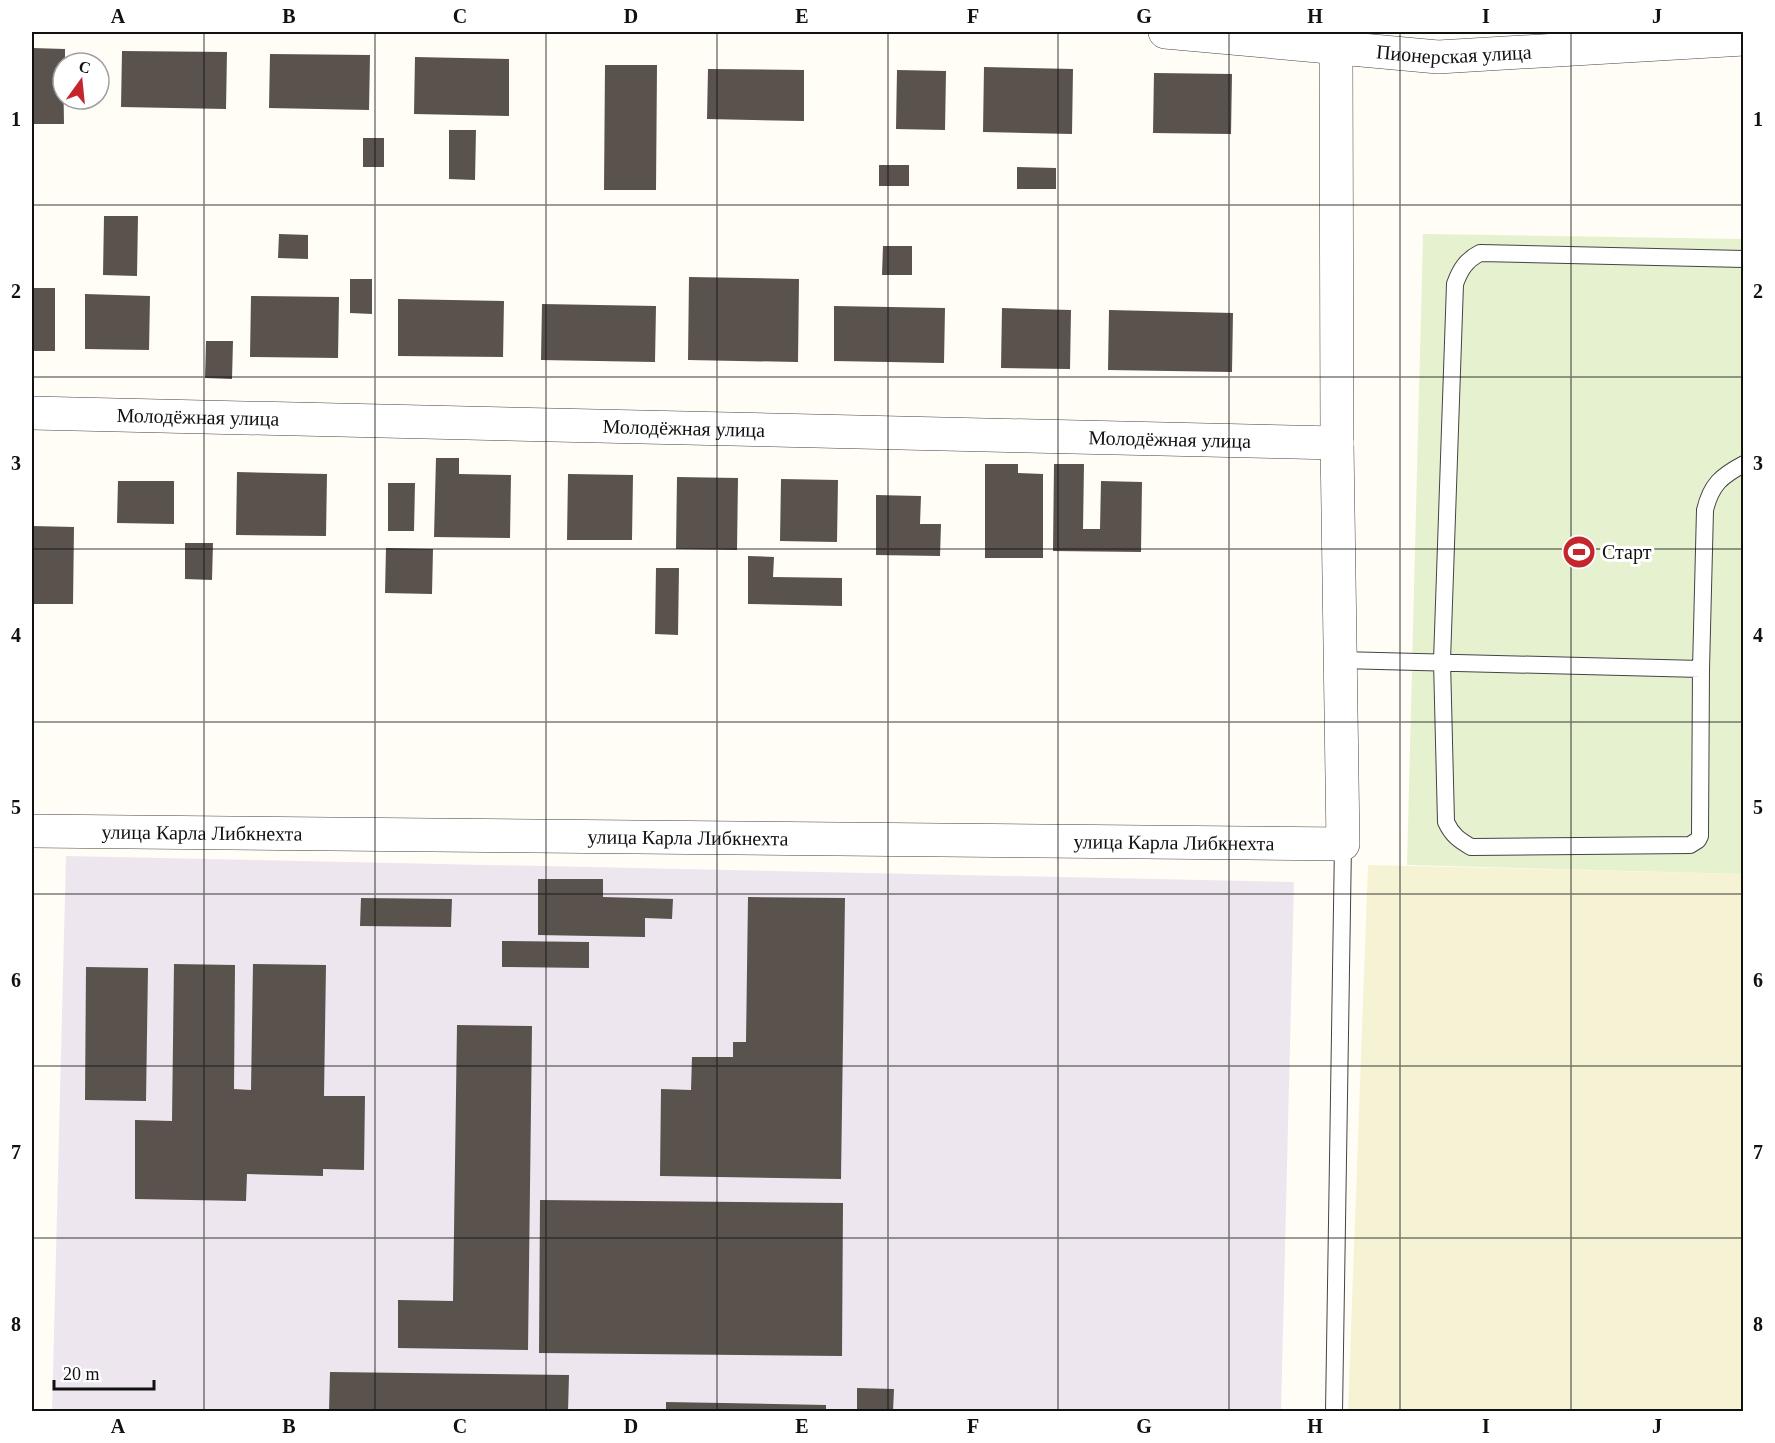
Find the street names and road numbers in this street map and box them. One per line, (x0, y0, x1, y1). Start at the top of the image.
street label: Пионерская улица (1375, 40, 1532, 69)
street label: Молодёжная улица (116, 404, 280, 430)
street label: Молодёжная улица (602, 415, 765, 442)
street label: Молодёжная улица (1088, 426, 1251, 453)
street label: улица Карла Либкнехта (101, 821, 303, 845)
street label: улица Карла Либкнехта (587, 826, 789, 850)
street label: улица Карла Либкнехта (1073, 830, 1275, 854)

